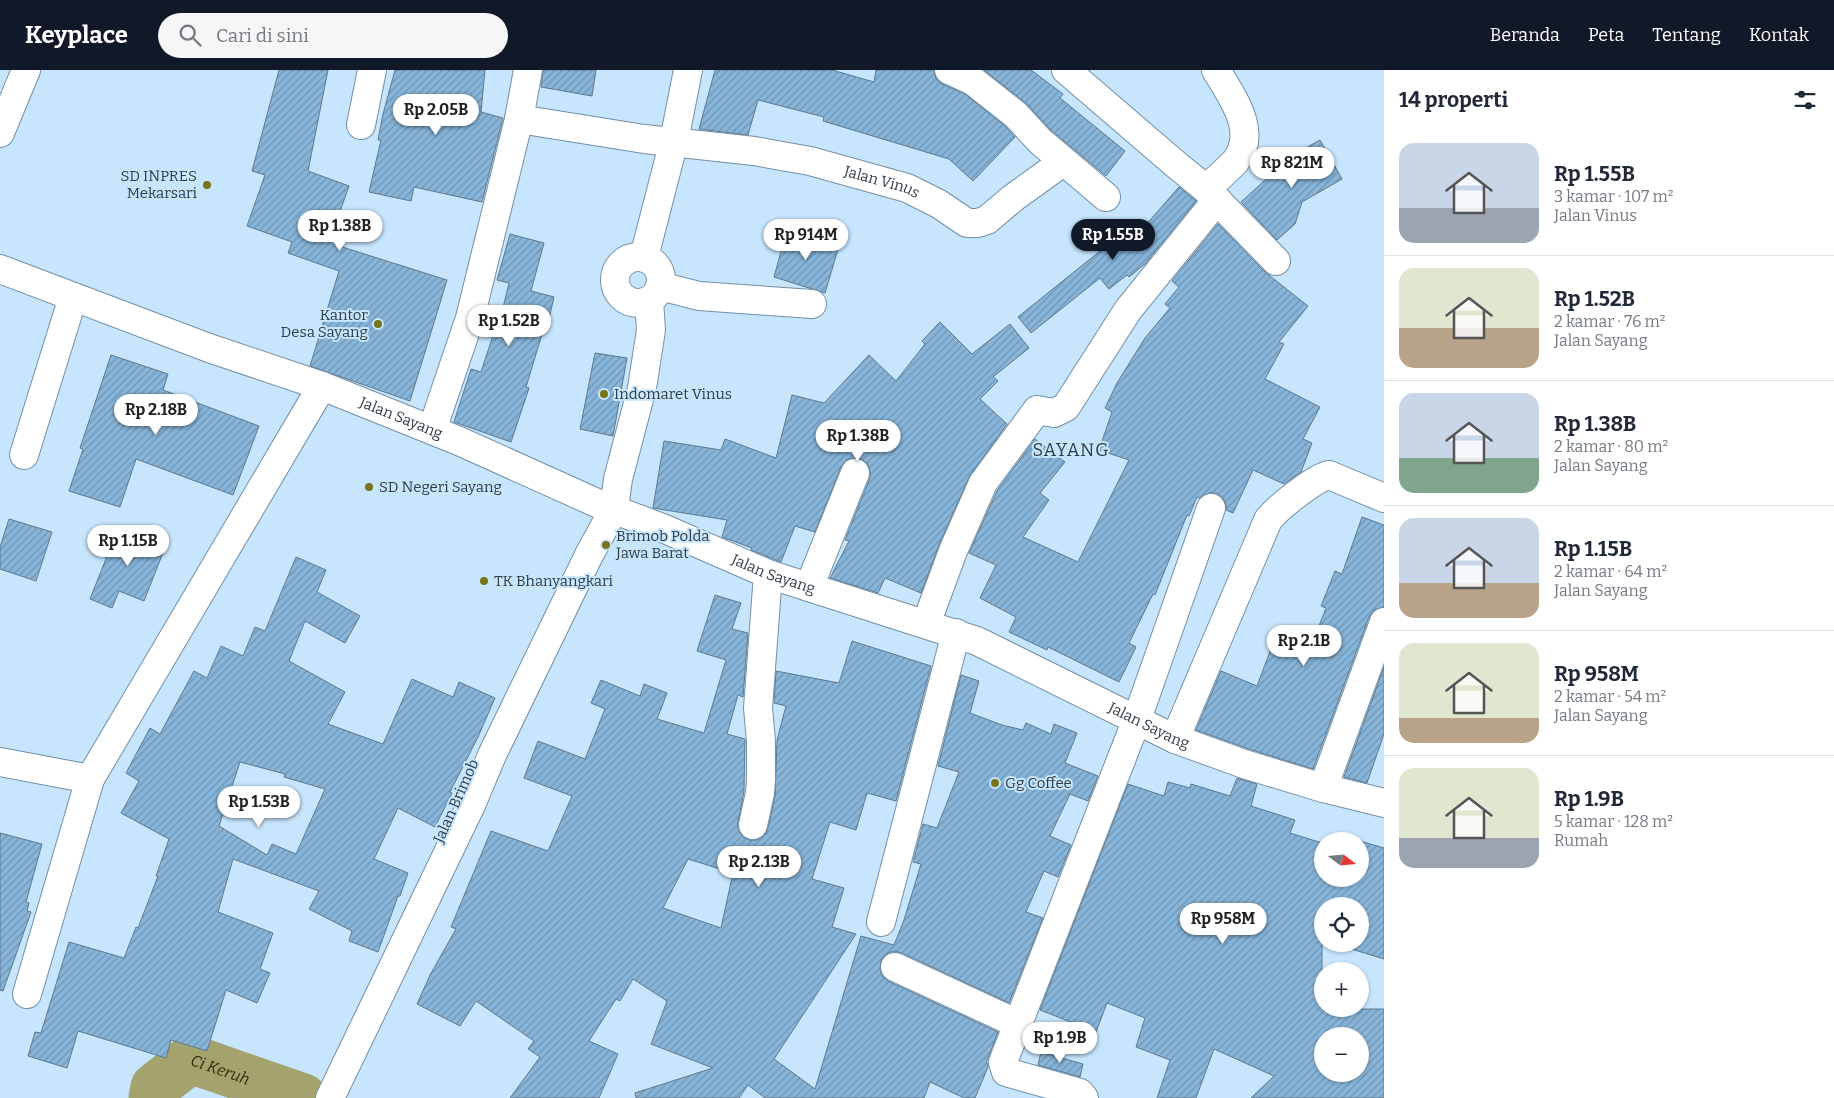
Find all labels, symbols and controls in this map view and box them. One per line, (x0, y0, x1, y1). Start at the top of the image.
search box (158, 13, 508, 58)
text: Keyplace (25, 21, 128, 49)
icon: search (176, 21, 204, 49)
text: Cari di sini (216, 24, 309, 47)
text: Beranda (1490, 24, 1560, 46)
text: Peta (1588, 24, 1624, 46)
text: Tentang (1652, 24, 1721, 46)
text: Kontak (1749, 24, 1809, 46)
icon: filters (1791, 86, 1819, 114)
text: 14 properti (1399, 87, 1508, 113)
pin: Rp 2.05B (384, 93, 488, 136)
text: Rp 2.05B (404, 100, 468, 119)
pin: Rp 821M (1246, 146, 1338, 189)
text: Rp 821M (1261, 153, 1323, 172)
text: Rp 1.55B (1554, 161, 1635, 187)
street label: Jalan Vinus (841, 162, 923, 202)
icon: home (1439, 163, 1499, 223)
place label: SD INPRES Mekarsari (121, 167, 198, 202)
marker: SD INPRES Mekarsari (201, 179, 213, 191)
text: 3 kamar · 107 m² (1554, 187, 1673, 206)
text: Jalan Vinus (1554, 206, 1637, 225)
pin: Rp 1.38B (288, 210, 392, 252)
text: Rp 1.38B (309, 216, 371, 235)
pin: Rp 914M (760, 218, 852, 261)
pin: Rp 1.55B (1061, 218, 1165, 261)
text: Rp 914M (774, 225, 838, 244)
text: Rp 1.55B (1082, 225, 1144, 244)
text: Rp 1.52B (1554, 286, 1635, 312)
icon: home (1439, 288, 1499, 348)
pin: Rp 1.52B (457, 304, 561, 347)
place label: Kantor Desa Sayang (281, 306, 368, 341)
text: Rp 1.52B (478, 311, 540, 330)
text: 2 kamar · 76 m² (1554, 312, 1666, 331)
marker: Kantor Desa Sayang (372, 318, 384, 330)
text: Jalan Sayang (1554, 331, 1648, 350)
place label: Indomaret Vinus (614, 385, 732, 403)
marker: Indomaret Vinus (598, 388, 610, 400)
street label: Jalan Sayang (356, 393, 445, 443)
pin: Rp 2.18B (104, 394, 208, 436)
text: Rp 2.18B (125, 400, 187, 419)
text: Rp 1.38B (1554, 411, 1636, 437)
icon: home (1439, 413, 1499, 473)
pin: Rp 1.38B (806, 420, 910, 462)
text: Rp 1.38B (827, 426, 889, 445)
text: 2 kamar · 80 m² (1554, 437, 1668, 456)
district label: SAYANG (1032, 439, 1110, 461)
text: Jalan Sayang (1554, 456, 1648, 475)
place label: SD Negeri Sayang (379, 478, 502, 496)
marker: SD Negeri Sayang (363, 481, 375, 493)
pin: Rp 1.15B (76, 524, 180, 567)
place label: Brimob Polda Jawa Barat (615, 527, 709, 562)
text: Rp 1.15B (98, 531, 158, 550)
text: Rp 1.15B (1554, 536, 1632, 562)
icon: home (1439, 538, 1499, 598)
marker: Brimob Polda Jawa Barat (600, 539, 612, 551)
street label: Jalan Sayang (728, 550, 818, 598)
text: 2 kamar · 64 m² (1554, 562, 1667, 581)
place label: TK Bhanyangkari (494, 572, 613, 590)
marker: TK Bhanyangkari (478, 575, 490, 587)
text: Jalan Sayang (1554, 581, 1648, 600)
pin: Rp 2.1B (1258, 624, 1350, 667)
text: Rp 2.1B (1278, 631, 1330, 650)
text: Rp 958M (1554, 661, 1639, 687)
icon: home (1439, 663, 1499, 723)
text: 2 kamar · 54 m² (1554, 687, 1666, 706)
street label: Jalan Sayang (1105, 698, 1192, 752)
text: Jalan Sayang (1554, 706, 1648, 725)
street label: Jalan Brimob (429, 756, 482, 846)
place label: Gg Coffee (1005, 774, 1072, 792)
marker: Gg Coffee (989, 777, 1001, 789)
pin: Rp 1.53B (207, 786, 311, 828)
text: Rp 1.9B (1554, 786, 1624, 812)
icon: home (1439, 788, 1499, 848)
text: Rp 1.53B (228, 792, 290, 811)
text: 5 kamar · 128 m² (1554, 812, 1673, 831)
text: Rumah (1554, 831, 1608, 850)
north arrow (1314, 832, 1369, 888)
map controls (1314, 832, 1369, 1082)
pin: Rp 2.13B (707, 846, 811, 888)
text: Rp 2.13B (728, 852, 790, 871)
button: locate (1314, 897, 1369, 952)
pin: Rp 958M (1177, 902, 1269, 945)
text: Rp 958M (1191, 909, 1255, 928)
button: + (1314, 962, 1369, 1017)
pin: Rp 1.9B (1014, 1022, 1106, 1064)
button: − (1314, 1027, 1369, 1082)
text: Rp 1.9B (1033, 1028, 1087, 1047)
water label: Ci Keruh (188, 1051, 252, 1089)

